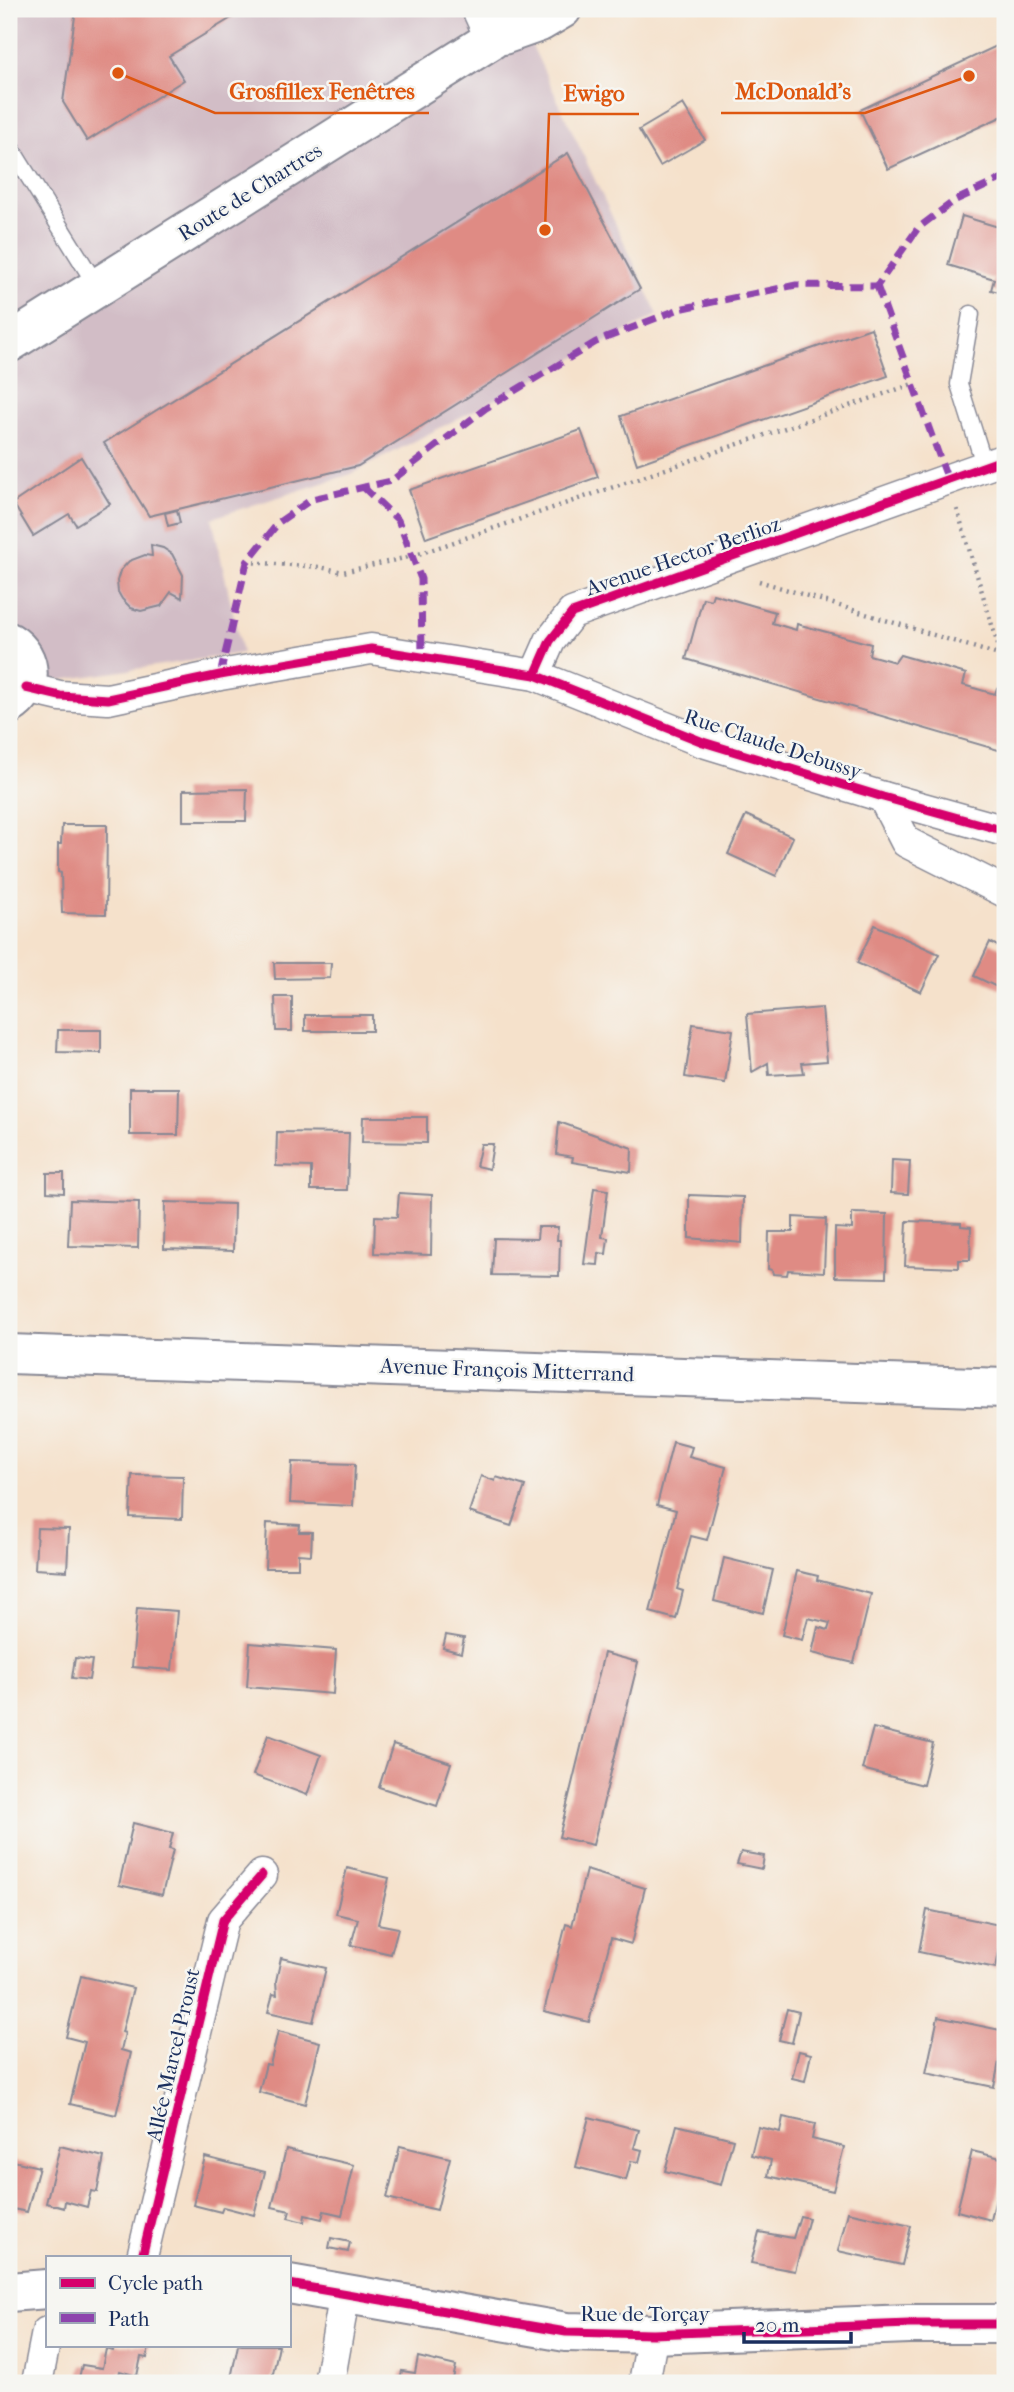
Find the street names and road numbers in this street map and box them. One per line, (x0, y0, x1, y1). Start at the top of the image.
street label: Route de Chartres (174, 138, 327, 246)
street label: Avenue Hector Berlioz (582, 511, 783, 601)
street label: Rue Claude Debussy (681, 704, 865, 784)
street label: Avenue François Mitterrand (379, 1354, 635, 1386)
street label: Allée Marcel Proust (141, 1966, 205, 2145)
street label: Rue de Torçay (580, 2302, 710, 2326)

